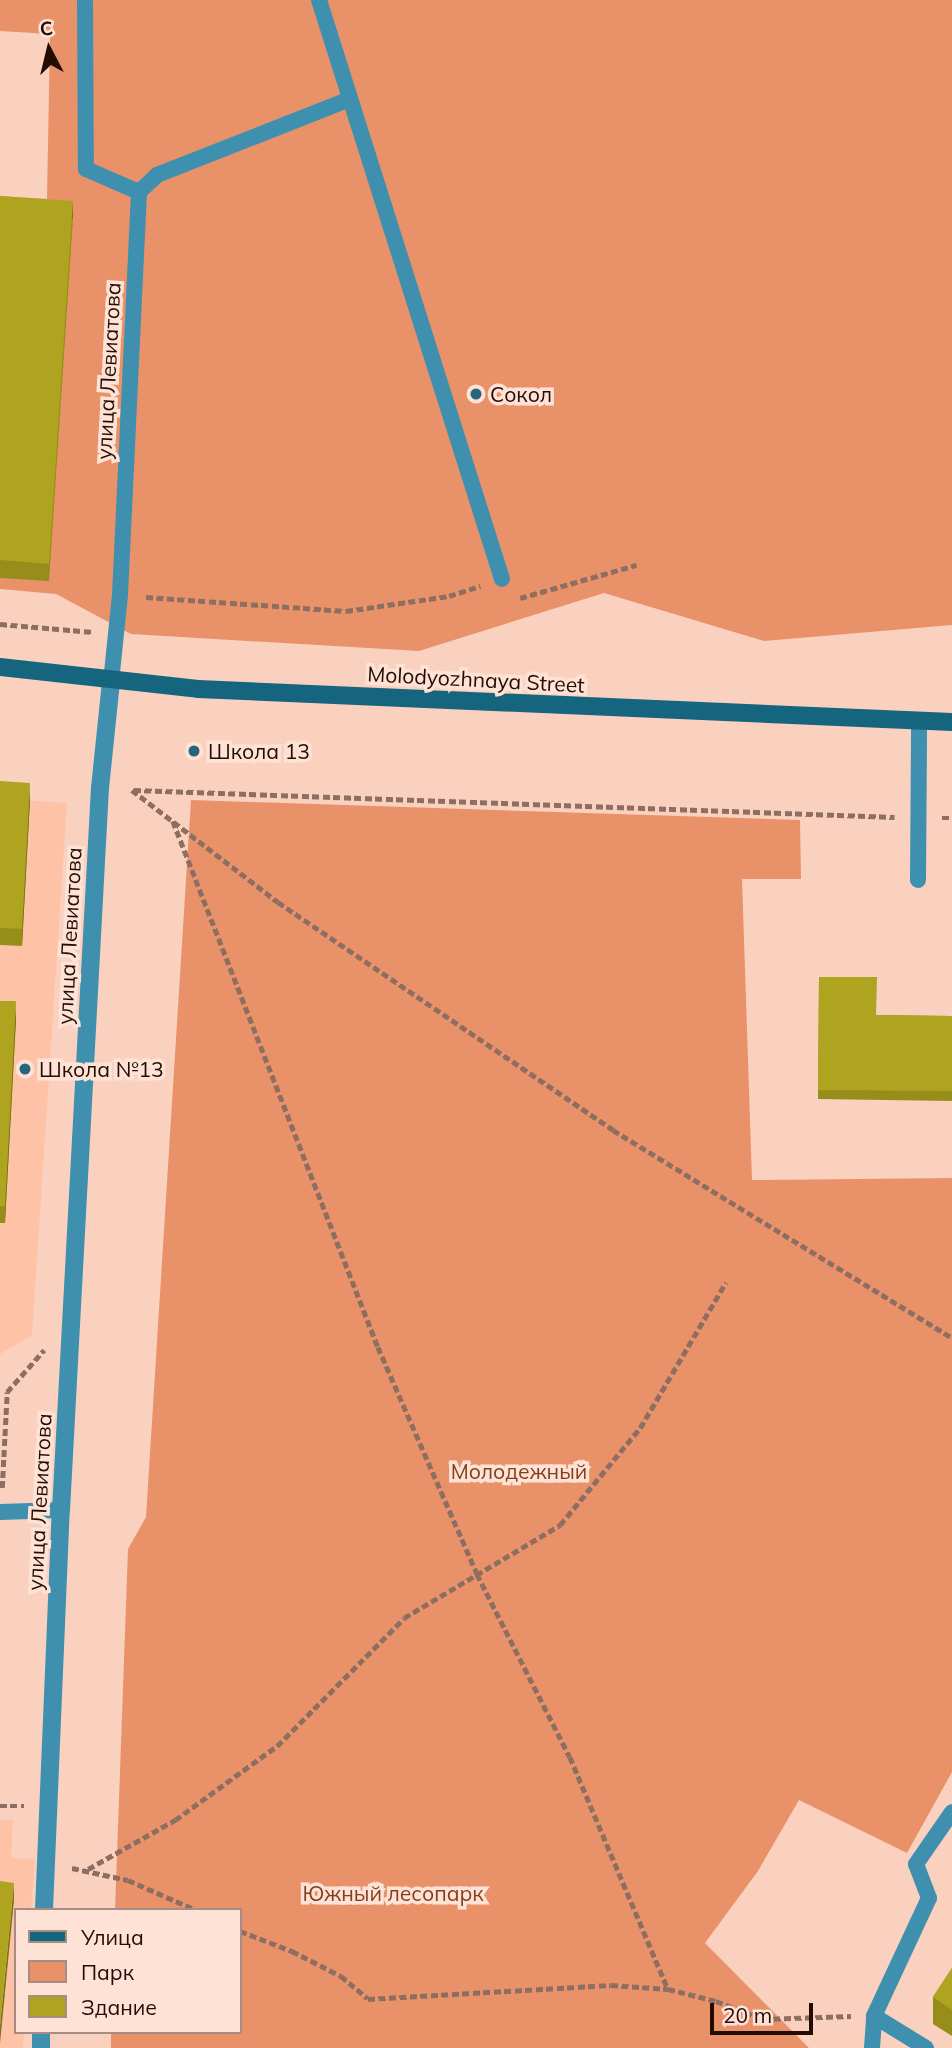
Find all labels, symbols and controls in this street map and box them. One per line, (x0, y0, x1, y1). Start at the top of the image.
north arrow (14, 14, 84, 84)
text: С (39, 15, 54, 41)
street label: улица Левиатова (91, 282, 125, 460)
place label: Сокол (490, 381, 552, 407)
marker: Сокол (468, 386, 484, 402)
street label: Molodyozhnaya Street (367, 661, 585, 697)
place label: Школа 13 (208, 738, 310, 764)
marker: Школа 13 (186, 743, 202, 759)
street label: улица Левиатова (52, 847, 86, 1025)
place label: Школа №13 (39, 1056, 164, 1082)
marker: Школа №13 (17, 1061, 33, 1077)
street label: улица Левиатова (22, 1413, 56, 1591)
park label: Молодежный (451, 1458, 587, 1484)
park label: Южный лесопарк (302, 1880, 484, 1906)
legend (14, 1908, 242, 2034)
text: Улица (81, 1924, 144, 1950)
text: Парк (81, 1959, 134, 1985)
scale bar (714, 1988, 817, 2032)
text: Здание (81, 1994, 157, 2020)
text: 20 m (723, 2002, 772, 2028)

